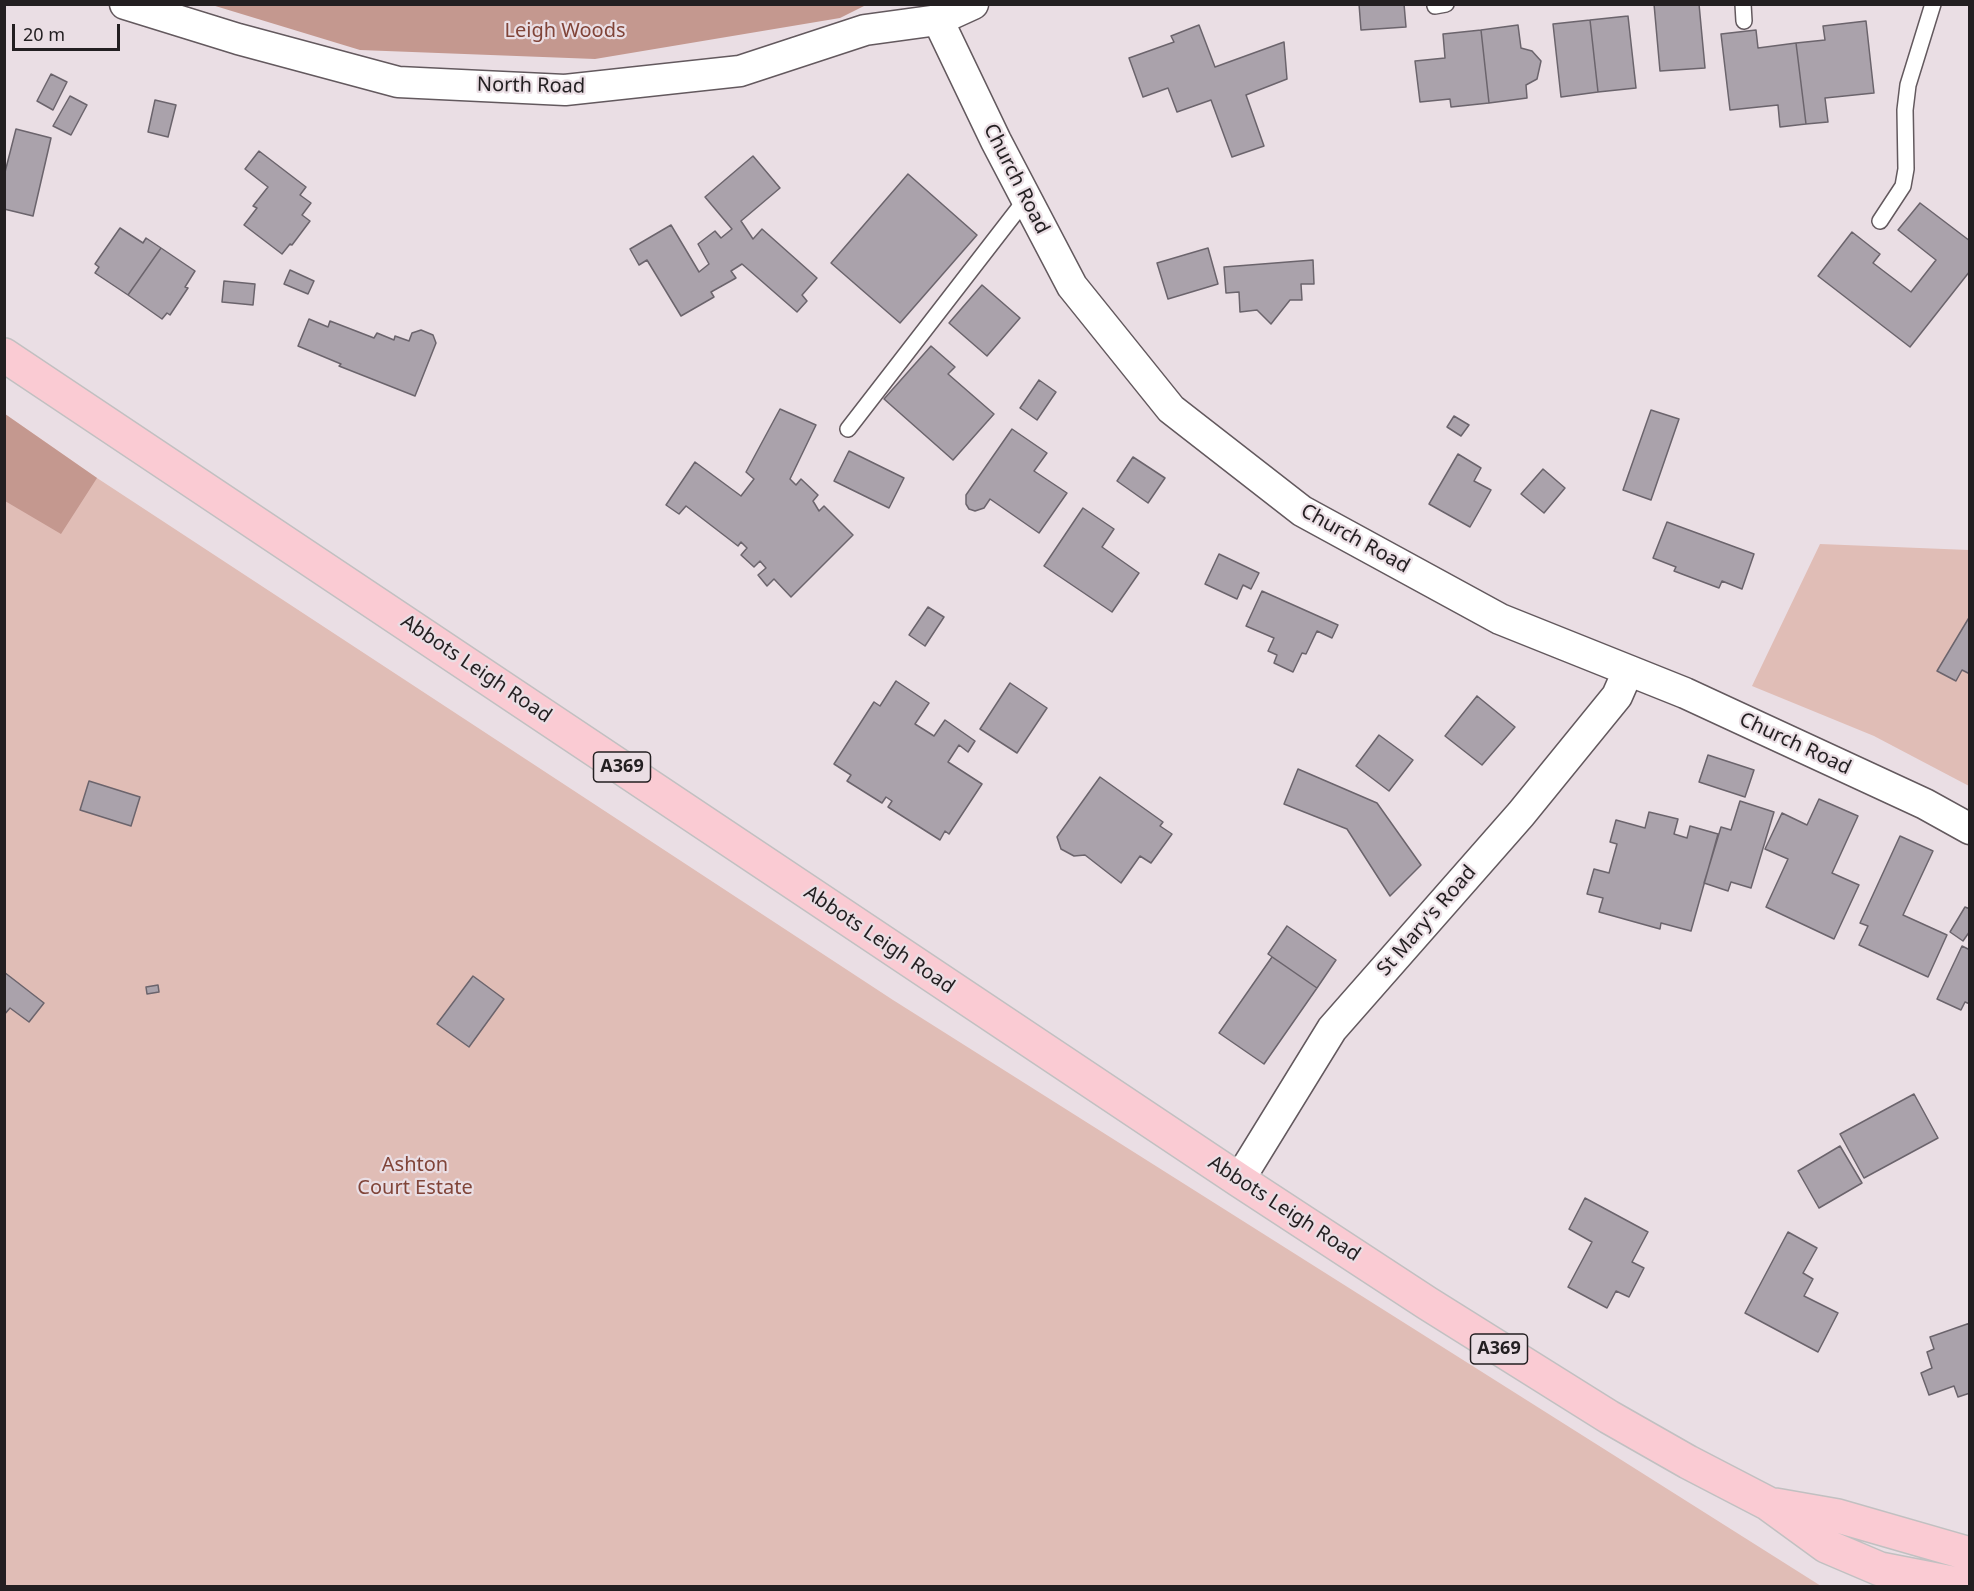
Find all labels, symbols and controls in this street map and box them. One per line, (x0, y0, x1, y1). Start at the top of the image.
scale bar (15, 12, 123, 50)
park label: Leigh Woods (504, 19, 626, 43)
text: 20 m (23, 22, 65, 46)
street label: North Road (477, 73, 585, 99)
street label: Church Road (978, 120, 1054, 238)
street label: Church Road (1297, 499, 1413, 579)
street label: Abbots Leigh Road (396, 610, 556, 728)
street label: Church Road (1735, 708, 1855, 780)
road number: A369 (594, 752, 650, 782)
street label: St Mary's Road (1372, 861, 1482, 981)
street label: Abbots Leigh Road (799, 881, 959, 999)
street label: Abbots Leigh Road (1204, 1151, 1364, 1267)
park label: Ashton Court Estate (357, 1153, 473, 1200)
road number: A369 (1470, 1334, 1528, 1364)

